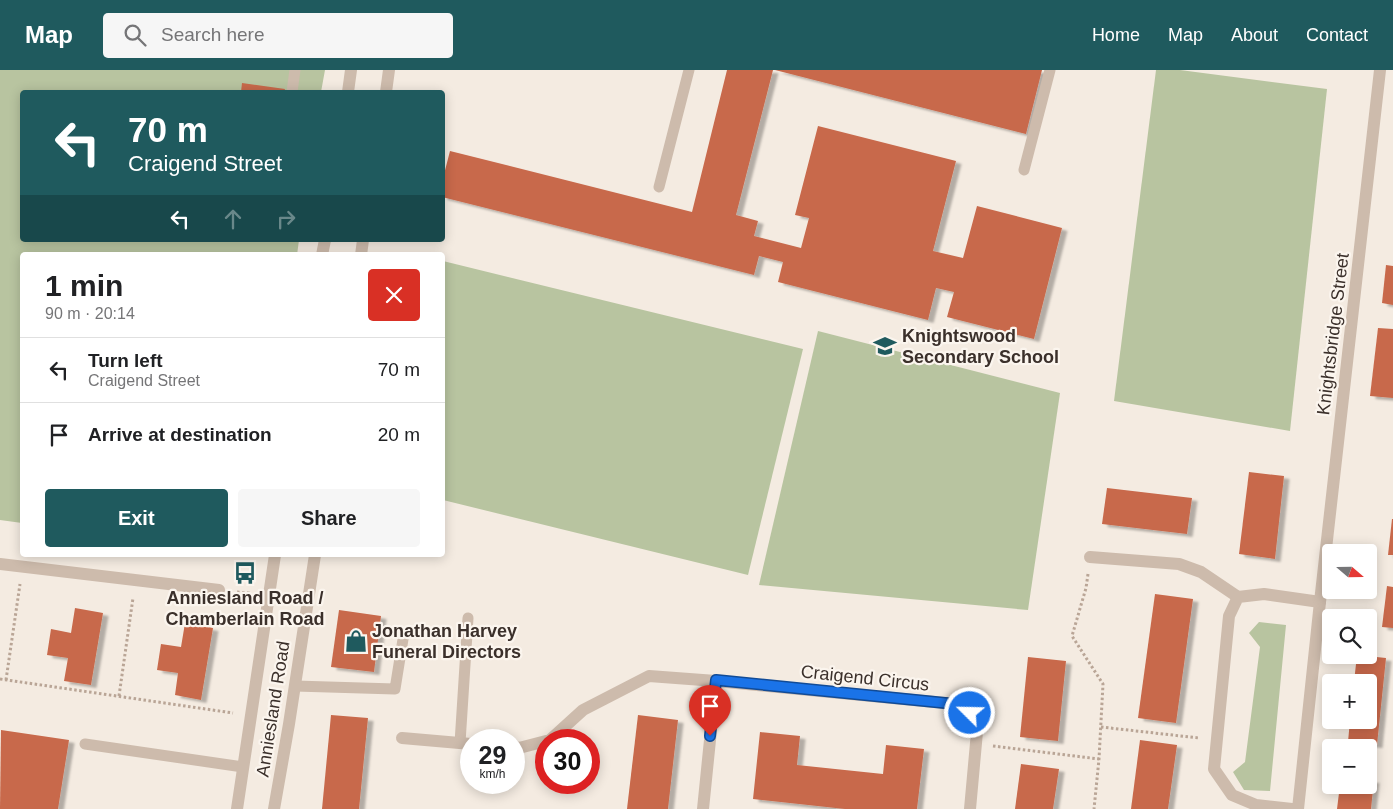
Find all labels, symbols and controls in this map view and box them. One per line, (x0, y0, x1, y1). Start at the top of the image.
search box (103, 13, 453, 58)
text: Map (25, 21, 73, 48)
icon: search (121, 21, 149, 49)
text: Search here (161, 24, 265, 45)
text: Home (1092, 25, 1140, 45)
text: Map (1168, 25, 1203, 45)
text: About (1231, 25, 1278, 45)
text: Contact (1306, 25, 1368, 45)
icon: left (45, 110, 110, 175)
text: 70 m (128, 110, 208, 149)
text: Craigend Street (128, 151, 282, 176)
icon: left (166, 205, 194, 233)
icon: ahead (219, 205, 247, 233)
icon: right (272, 205, 300, 233)
street label: Knightsbridge Street (1313, 252, 1353, 416)
text: 1 min (45, 269, 123, 302)
button: close (368, 269, 420, 321)
text: 90 m · 20:14 (45, 305, 135, 322)
place label: Knightswood Secondary School (902, 326, 1059, 367)
school or university icon: Knightswood Secondary School (872, 333, 898, 359)
text: Turn left (88, 350, 163, 371)
icon: left (45, 356, 73, 384)
text: 70 m (378, 359, 420, 380)
text: Craigend Street (88, 372, 200, 389)
icon: arrive (45, 421, 73, 449)
text: Arrive at destination (88, 424, 272, 445)
text: 20 m (378, 424, 420, 445)
button: Exit (45, 489, 228, 547)
button: Share (238, 489, 420, 547)
north arrow (1322, 544, 1378, 599)
map controls (1322, 544, 1377, 794)
bus stop icon: Anniesland Road / Chamberlain Road (232, 560, 258, 586)
place label: Anniesland Road / Chamberlain Road (165, 588, 325, 629)
button: search (1322, 609, 1377, 664)
place label: Jonathan Harvey Funeral Directors (372, 621, 521, 662)
shop icon: Jonathan Harvey Funeral Directors (343, 628, 369, 654)
street label: Anniesland Road (252, 640, 294, 778)
street label: Craigend Circus (800, 661, 930, 695)
button: + (1322, 674, 1377, 729)
pin (689, 685, 731, 736)
position arrow (943, 686, 995, 738)
icon: arrive (696, 692, 724, 720)
speed limit sign: 30 (535, 729, 600, 794)
button: − (1322, 739, 1377, 794)
text: 29 (479, 741, 506, 769)
text: km/h (479, 767, 506, 781)

